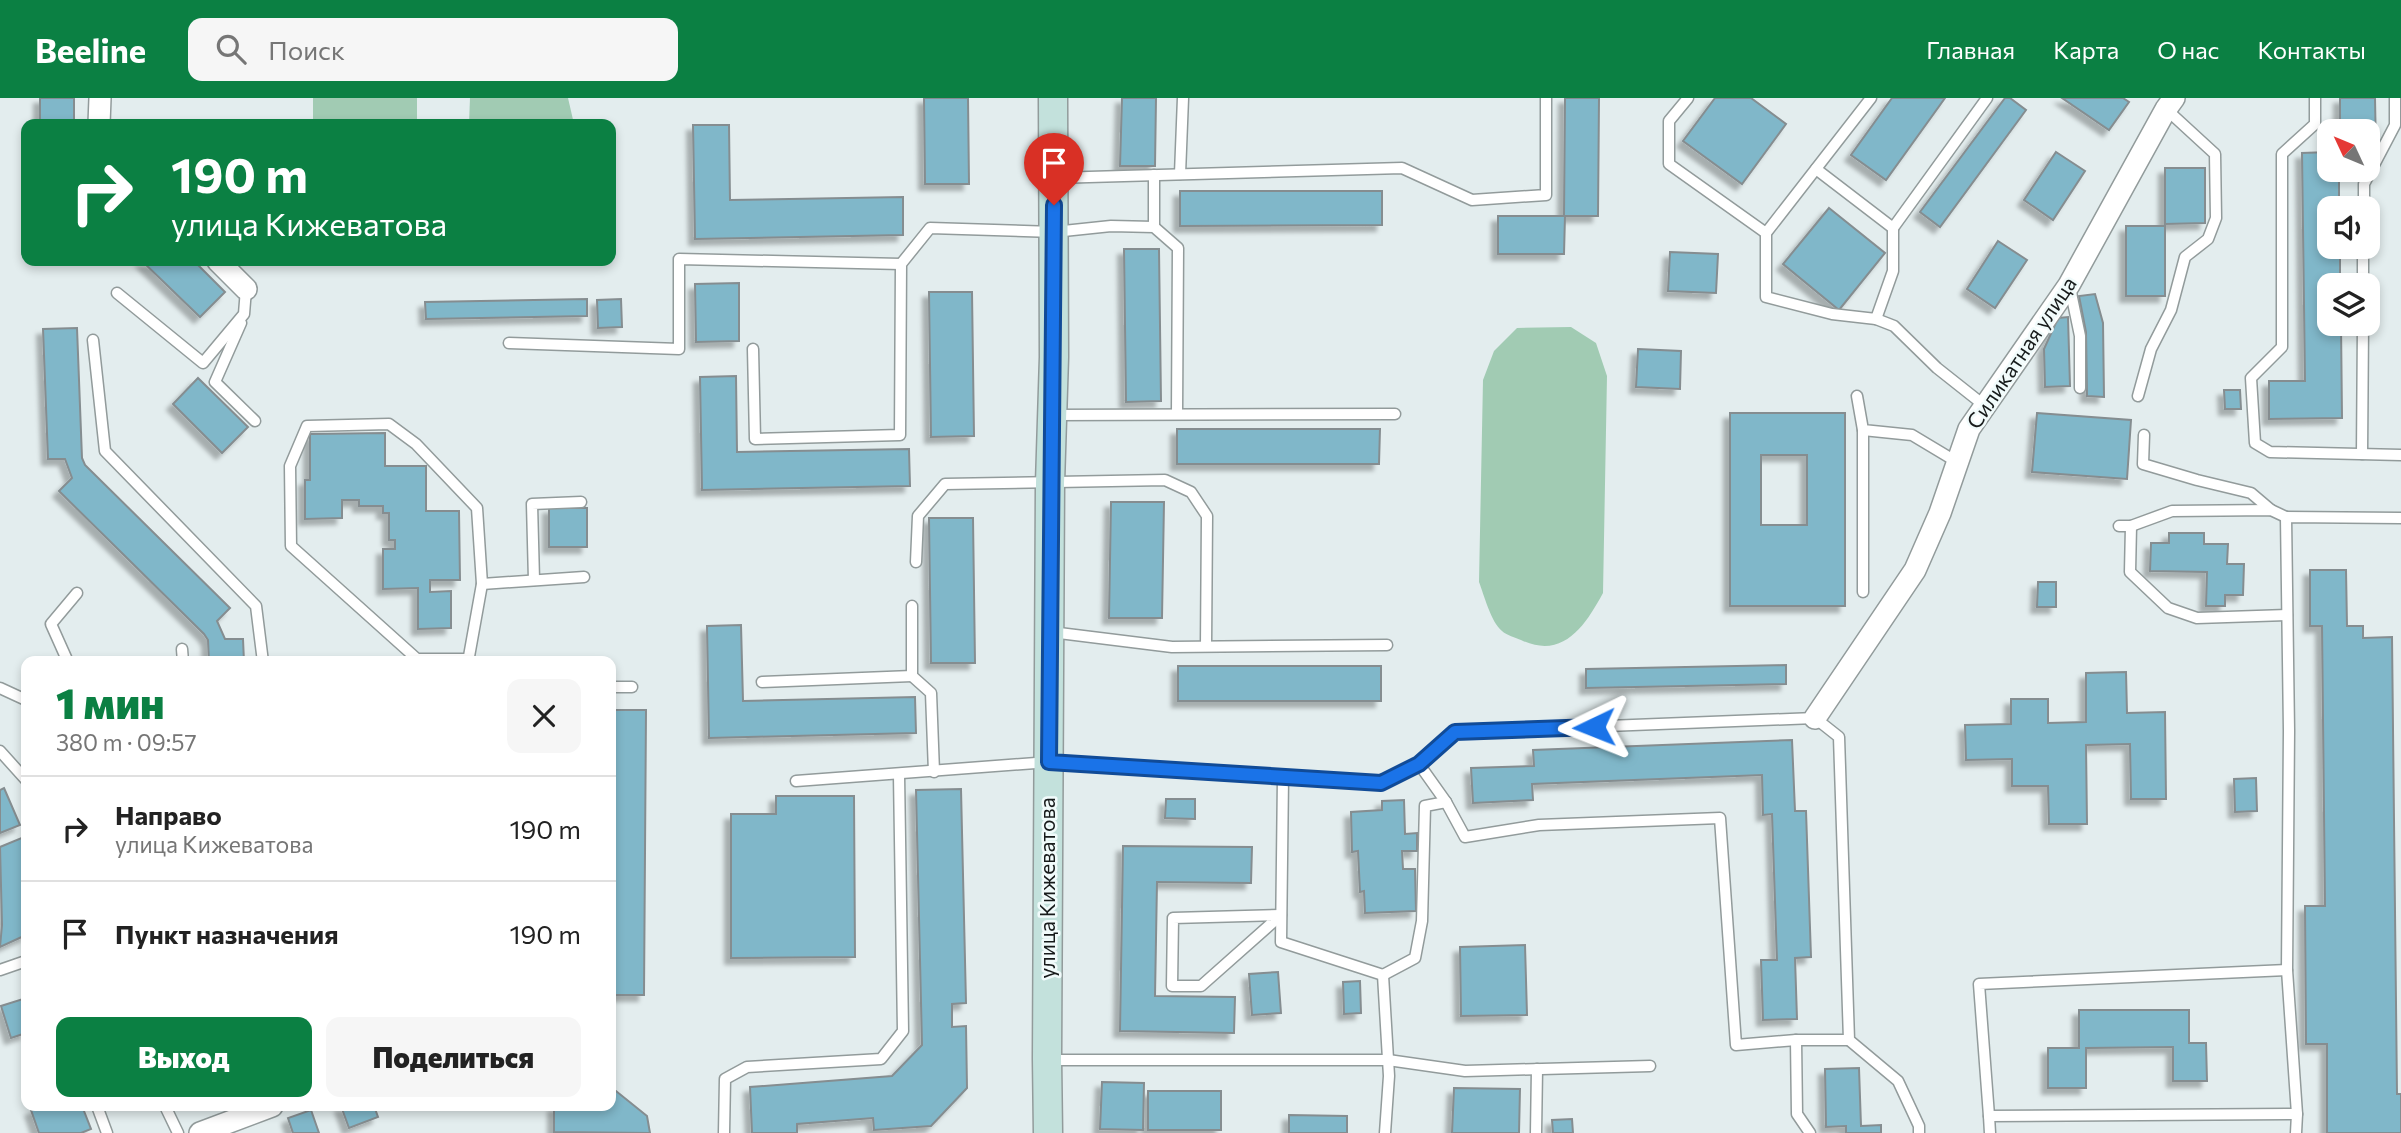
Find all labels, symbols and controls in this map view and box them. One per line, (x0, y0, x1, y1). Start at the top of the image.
search box (188, 18, 678, 81)
text: Beeline (35, 29, 146, 70)
icon: search (212, 30, 250, 68)
text: Поиск (268, 34, 345, 65)
text: Главная (1926, 35, 2015, 64)
text: Карта (2053, 35, 2119, 64)
text: О нас (2157, 35, 2219, 64)
text: Контакты (2257, 35, 2366, 64)
north arrow (2317, 119, 2380, 182)
map controls (2317, 119, 2380, 336)
pin (1024, 133, 1084, 205)
text: 190 m (171, 143, 308, 203)
icon: arrive (1035, 144, 1073, 182)
icon: right (56, 147, 147, 238)
button: sound (2317, 196, 2380, 259)
text: улица Кижеватова (171, 203, 447, 243)
street label: Силикатная улица (1961, 271, 2081, 433)
button: layers (2317, 273, 2380, 336)
text: 1 мин (56, 676, 165, 728)
button: close (507, 679, 581, 753)
position arrow (1557, 690, 1631, 764)
text: 380 m · 09:57 (56, 728, 197, 756)
street label: улица Кижеватова (1034, 797, 1059, 979)
text: Направо (115, 799, 222, 830)
icon: right (56, 810, 94, 848)
text: 190 m (509, 813, 581, 844)
text: улица Кижеватова (115, 830, 313, 858)
icon: arrive (56, 915, 94, 953)
text: Пункт назначения (115, 918, 339, 949)
text: 190 m (509, 918, 581, 949)
button: Выход (56, 1017, 312, 1097)
button: Поделиться (326, 1017, 581, 1097)

